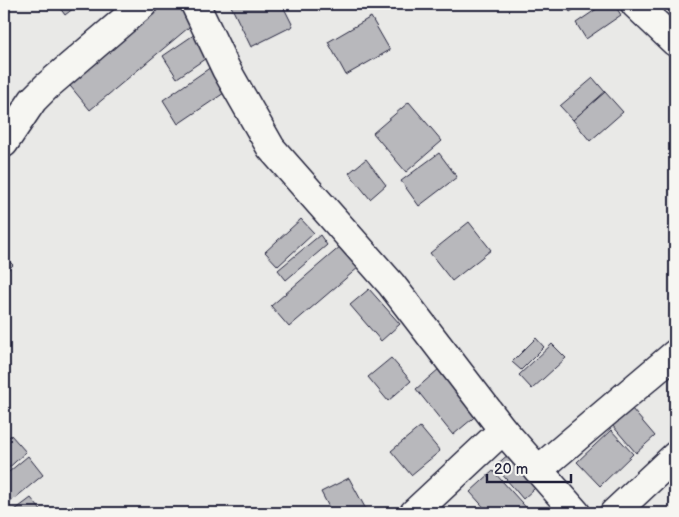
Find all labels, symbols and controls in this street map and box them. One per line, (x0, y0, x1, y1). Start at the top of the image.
scale bar (487, 452, 570, 484)
text: 20 m (494, 460, 528, 479)

